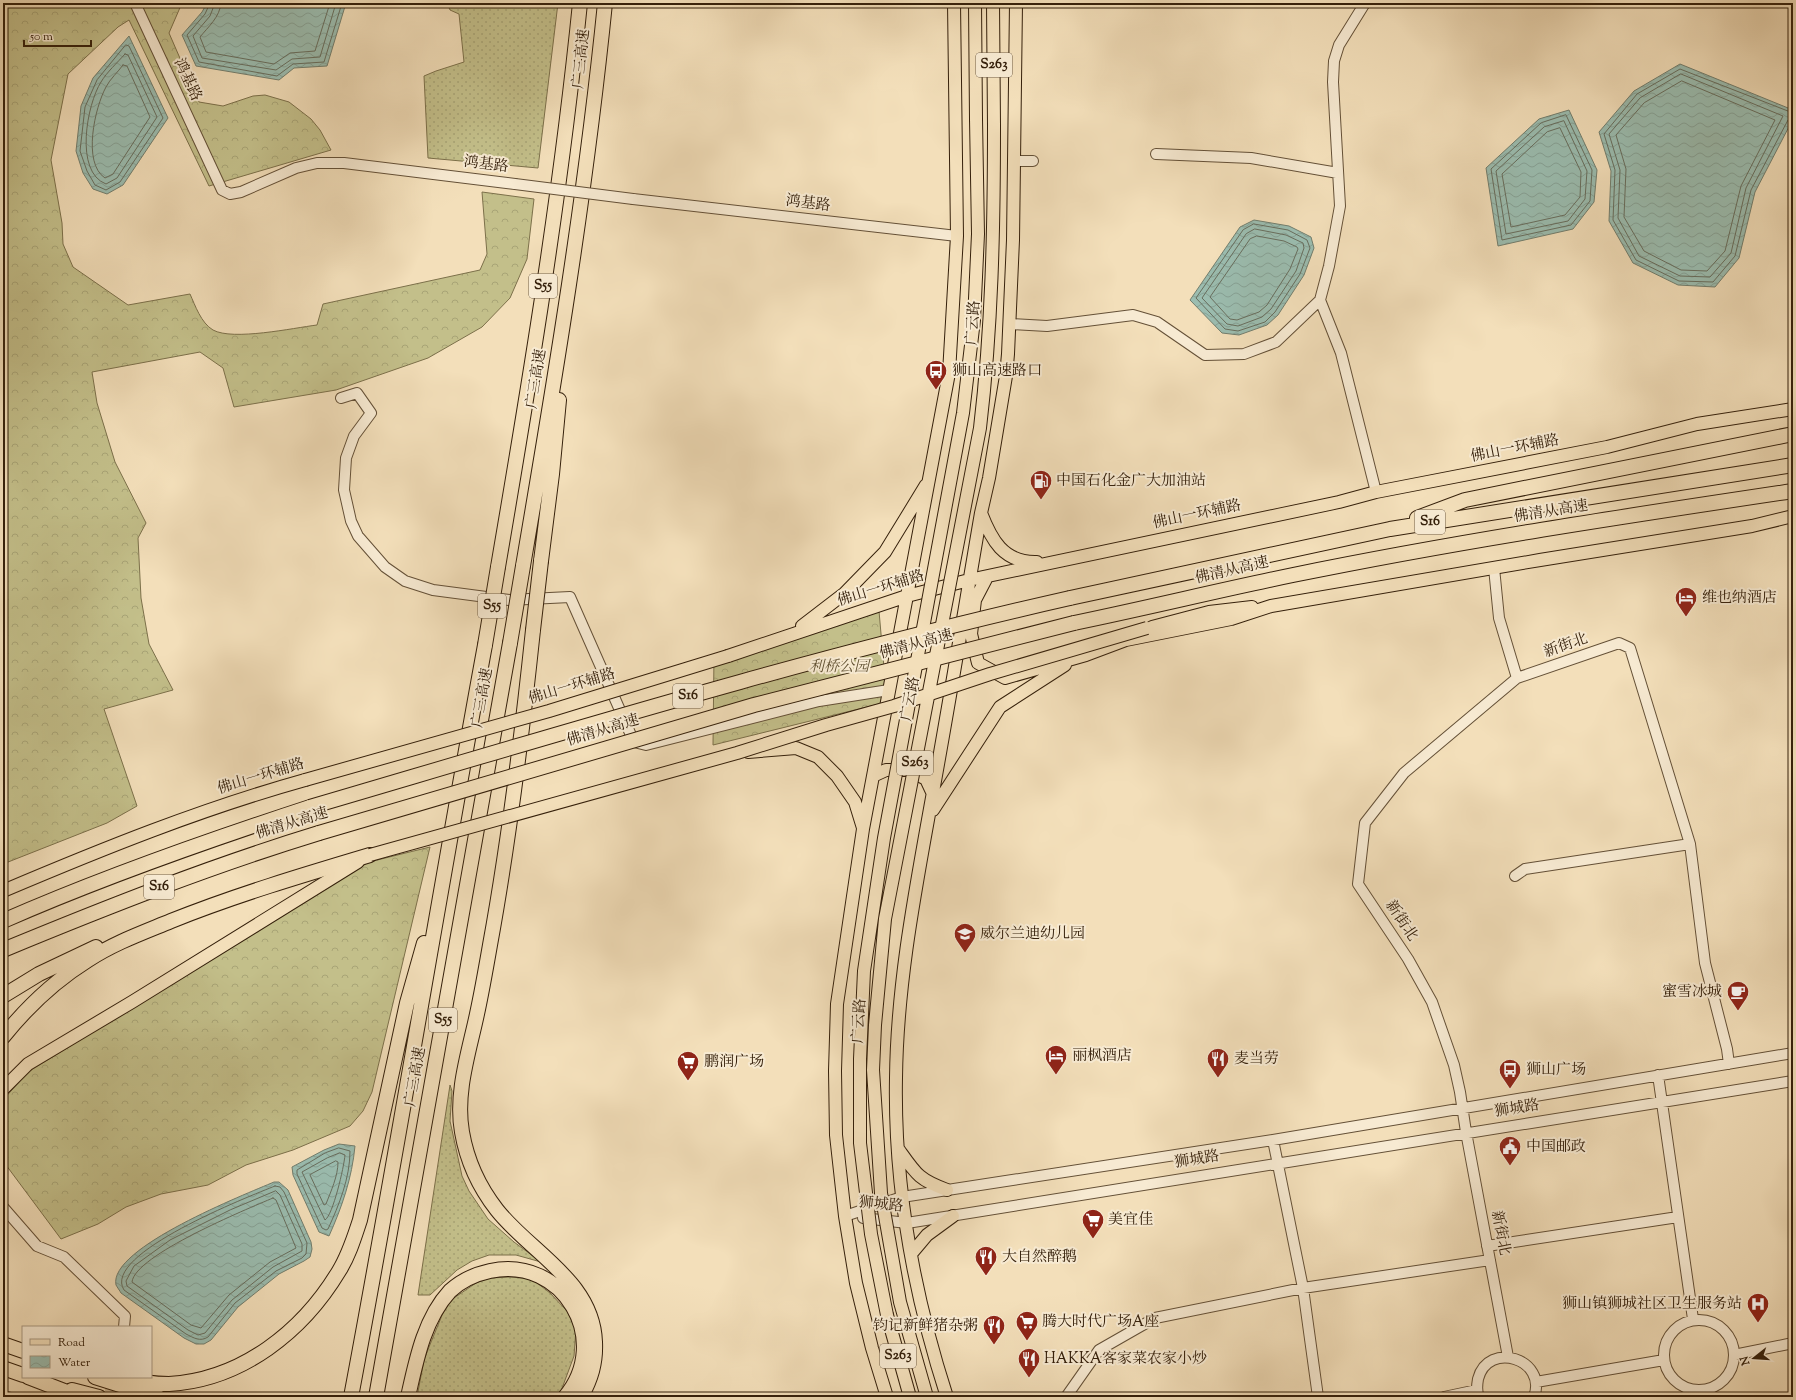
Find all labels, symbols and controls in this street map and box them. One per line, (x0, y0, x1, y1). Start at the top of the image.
scale bar (24, 22, 91, 48)
text: 50 m (29, 28, 53, 46)
street label: 广三高速 (568, 28, 596, 90)
road number: S263 (976, 53, 1012, 77)
street label: 鸿基路 (168, 55, 206, 105)
street label: 鸿基路 (462, 152, 510, 178)
street label: 鸿基路 (784, 191, 832, 217)
road number: S55 (529, 274, 557, 298)
street label: 广云路 (962, 300, 986, 346)
street label: 广三高速 (522, 348, 552, 410)
bus stop icon: 狮山高速路口 (923, 358, 949, 391)
place label: 狮山高速路口 (952, 361, 1042, 382)
street label: 佛山一环辅路 (1469, 430, 1561, 468)
fuel station icon: 中国石化金广大加油站 (1028, 468, 1054, 501)
place label: 中国石化金广大加油站 (1056, 471, 1206, 492)
street label: 佛山一环辅路 (1151, 495, 1243, 535)
street label: 佛清从高速 (1512, 496, 1590, 528)
road number: S16 (1415, 510, 1445, 534)
street label: 佛清从高速 (1193, 552, 1271, 590)
street label: 佛山一环辅路 (835, 566, 927, 612)
hotel icon: 维也纳酒店 (1673, 585, 1699, 618)
place label: 维也纳酒店 (1702, 588, 1777, 609)
road number: S55 (478, 594, 506, 618)
street label: 佛清从高速 (877, 625, 955, 665)
street label: 新街北 (1541, 629, 1591, 663)
park label: 利桥公园 (809, 657, 871, 678)
street label: 佛山一环辅路 (526, 664, 618, 710)
street label: 广三高速 (467, 667, 499, 729)
street label: 广云路 (896, 675, 926, 723)
road number: S16 (673, 684, 703, 708)
street label: 佛清从高速 (564, 710, 642, 752)
road number: S263 (897, 751, 933, 775)
street label: 佛山一环辅路 (215, 754, 307, 800)
street label: 佛清从高速 (253, 803, 331, 845)
road number: S16 (144, 875, 174, 899)
street label: 新街北 (1380, 896, 1422, 946)
school or university icon: 威尔兰迪幼儿园 (952, 921, 978, 954)
place label: 威尔兰迪幼儿园 (980, 924, 1085, 945)
cafe icon: 蜜雪冰城 (1725, 979, 1751, 1012)
place label: 蜜雪冰城 (1662, 982, 1722, 1003)
street label: 广云路 (848, 998, 872, 1044)
road number: S55 (429, 1008, 457, 1032)
hotel icon: 丽枫酒店 (1043, 1043, 1069, 1076)
street label: 广三高速 (400, 1046, 432, 1108)
place label: 丽枫酒店 (1072, 1046, 1132, 1067)
restaurant icon: 麦当劳 (1205, 1046, 1231, 1079)
supermarket icon: 鹏润广场 (675, 1049, 701, 1082)
place label: 麦当劳 (1234, 1049, 1279, 1070)
place label: 鹏润广场 (704, 1052, 764, 1073)
bus stop icon: 狮山广场 (1497, 1057, 1523, 1090)
place label: 狮山广场 (1526, 1060, 1586, 1081)
street label: 狮城路 (1493, 1095, 1541, 1123)
public building icon: 中国邮政 (1497, 1134, 1523, 1167)
place label: 中国邮政 (1526, 1137, 1586, 1158)
street label: 狮城路 (1173, 1146, 1221, 1174)
street label: 狮城路 (858, 1192, 904, 1218)
supermarket icon: 美宜佳 (1080, 1207, 1106, 1240)
street label: 新街北 (1485, 1209, 1515, 1257)
place label: 美宜佳 (1108, 1210, 1153, 1231)
restaurant icon: 大自然醉鹅 (973, 1244, 999, 1277)
place label: 大自然醉鹅 (1002, 1247, 1077, 1268)
hospital icon: 狮山镇狮城社区卫生服务站 (1745, 1291, 1771, 1324)
place label: 狮山镇狮城社区卫生服务站 (1562, 1294, 1742, 1315)
supermarket icon: 腾大时代广场A座 (1014, 1309, 1040, 1342)
place label: 腾大时代广场A座 (1042, 1312, 1159, 1333)
restaurant icon: 钧记新鲜猪杂粥 (981, 1313, 1007, 1346)
place label: 钧记新鲜猪杂粥 (873, 1316, 978, 1337)
legend (22, 1326, 152, 1378)
text: Road (58, 1334, 85, 1352)
north arrow (1734, 1338, 1774, 1378)
road number: S263 (880, 1344, 916, 1368)
restaurant icon: HAKKA客家菜农家小炒 (1016, 1346, 1042, 1379)
place label: HAKKA客家菜农家小炒 (1044, 1349, 1207, 1370)
text: Water (58, 1354, 91, 1372)
text: N (1736, 1354, 1755, 1368)

